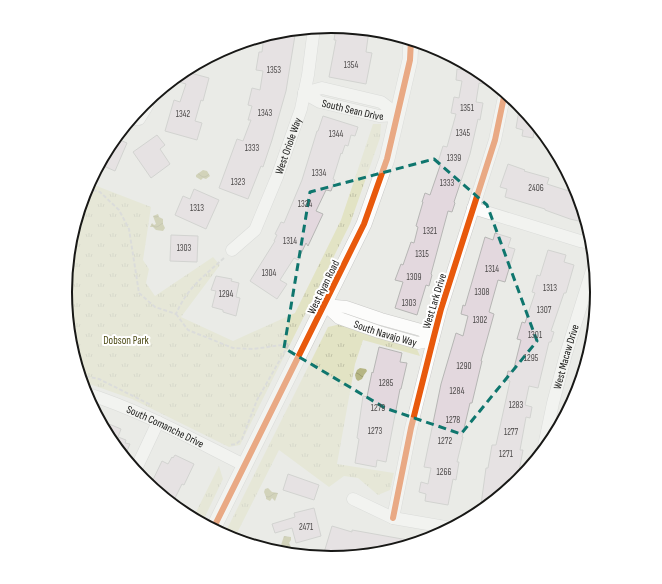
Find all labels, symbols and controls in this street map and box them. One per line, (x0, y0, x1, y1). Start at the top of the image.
house number: 1354 (344, 60, 358, 71)
house number: 1353 (267, 65, 281, 76)
street label: South Sean Drive (321, 97, 384, 123)
house number: 1351 (460, 103, 475, 114)
house number: 1343 (258, 108, 272, 119)
house number: 1342 (176, 109, 191, 120)
street label: West Oriole Way (273, 115, 305, 176)
house number: 1345 (456, 128, 471, 139)
house number: 1344 (329, 129, 343, 140)
house number: 1333 (245, 143, 259, 154)
house number: 1339 (447, 153, 461, 164)
house number: 1334 (312, 168, 326, 179)
house number: 1323 (231, 177, 245, 188)
house number: 1333 (440, 178, 454, 189)
house number: 2406 (528, 183, 544, 194)
house number: 1324 (298, 199, 312, 210)
house number: 1313 (190, 203, 204, 214)
house number: 1321 (423, 226, 438, 237)
house number: 1314 (283, 236, 297, 247)
house number: 1303 (177, 243, 192, 254)
house number: 1315 (415, 249, 429, 260)
street label: West Ryan Road (305, 258, 342, 316)
house number: 1314 (485, 264, 499, 275)
house number: 1304 (262, 268, 277, 279)
house number: 1309 (407, 272, 421, 283)
street label: West Lark Drive (420, 272, 449, 330)
house number: 1313 (543, 283, 557, 294)
house number: 1308 (475, 287, 489, 298)
house number: 1294 (219, 289, 234, 300)
house number: 1303 (402, 298, 417, 309)
house number: 1307 (537, 305, 552, 316)
house number: 1302 (473, 315, 488, 326)
street label: South Navajo Way (352, 318, 419, 350)
street label: West Macaw Drive (551, 323, 582, 391)
house number: 1301 (528, 330, 543, 341)
park label: Dobson Park (103, 334, 150, 347)
house number: 1295 (524, 353, 539, 364)
house number: 1290 (457, 361, 471, 372)
house number: 1285 (379, 378, 394, 389)
house number: 1284 (450, 386, 465, 397)
house number: 1283 (509, 400, 524, 411)
street label: South Comanche Drive (124, 403, 206, 451)
house number: 1279 (371, 403, 385, 414)
house number: 1278 (446, 415, 460, 426)
house number: 1273 (368, 426, 382, 437)
house number: 1277 (504, 427, 518, 438)
house number: 1272 (438, 436, 452, 447)
house number: 1271 (499, 449, 514, 460)
house number: 1266 (437, 467, 451, 478)
house number: 2471 (299, 522, 314, 533)

